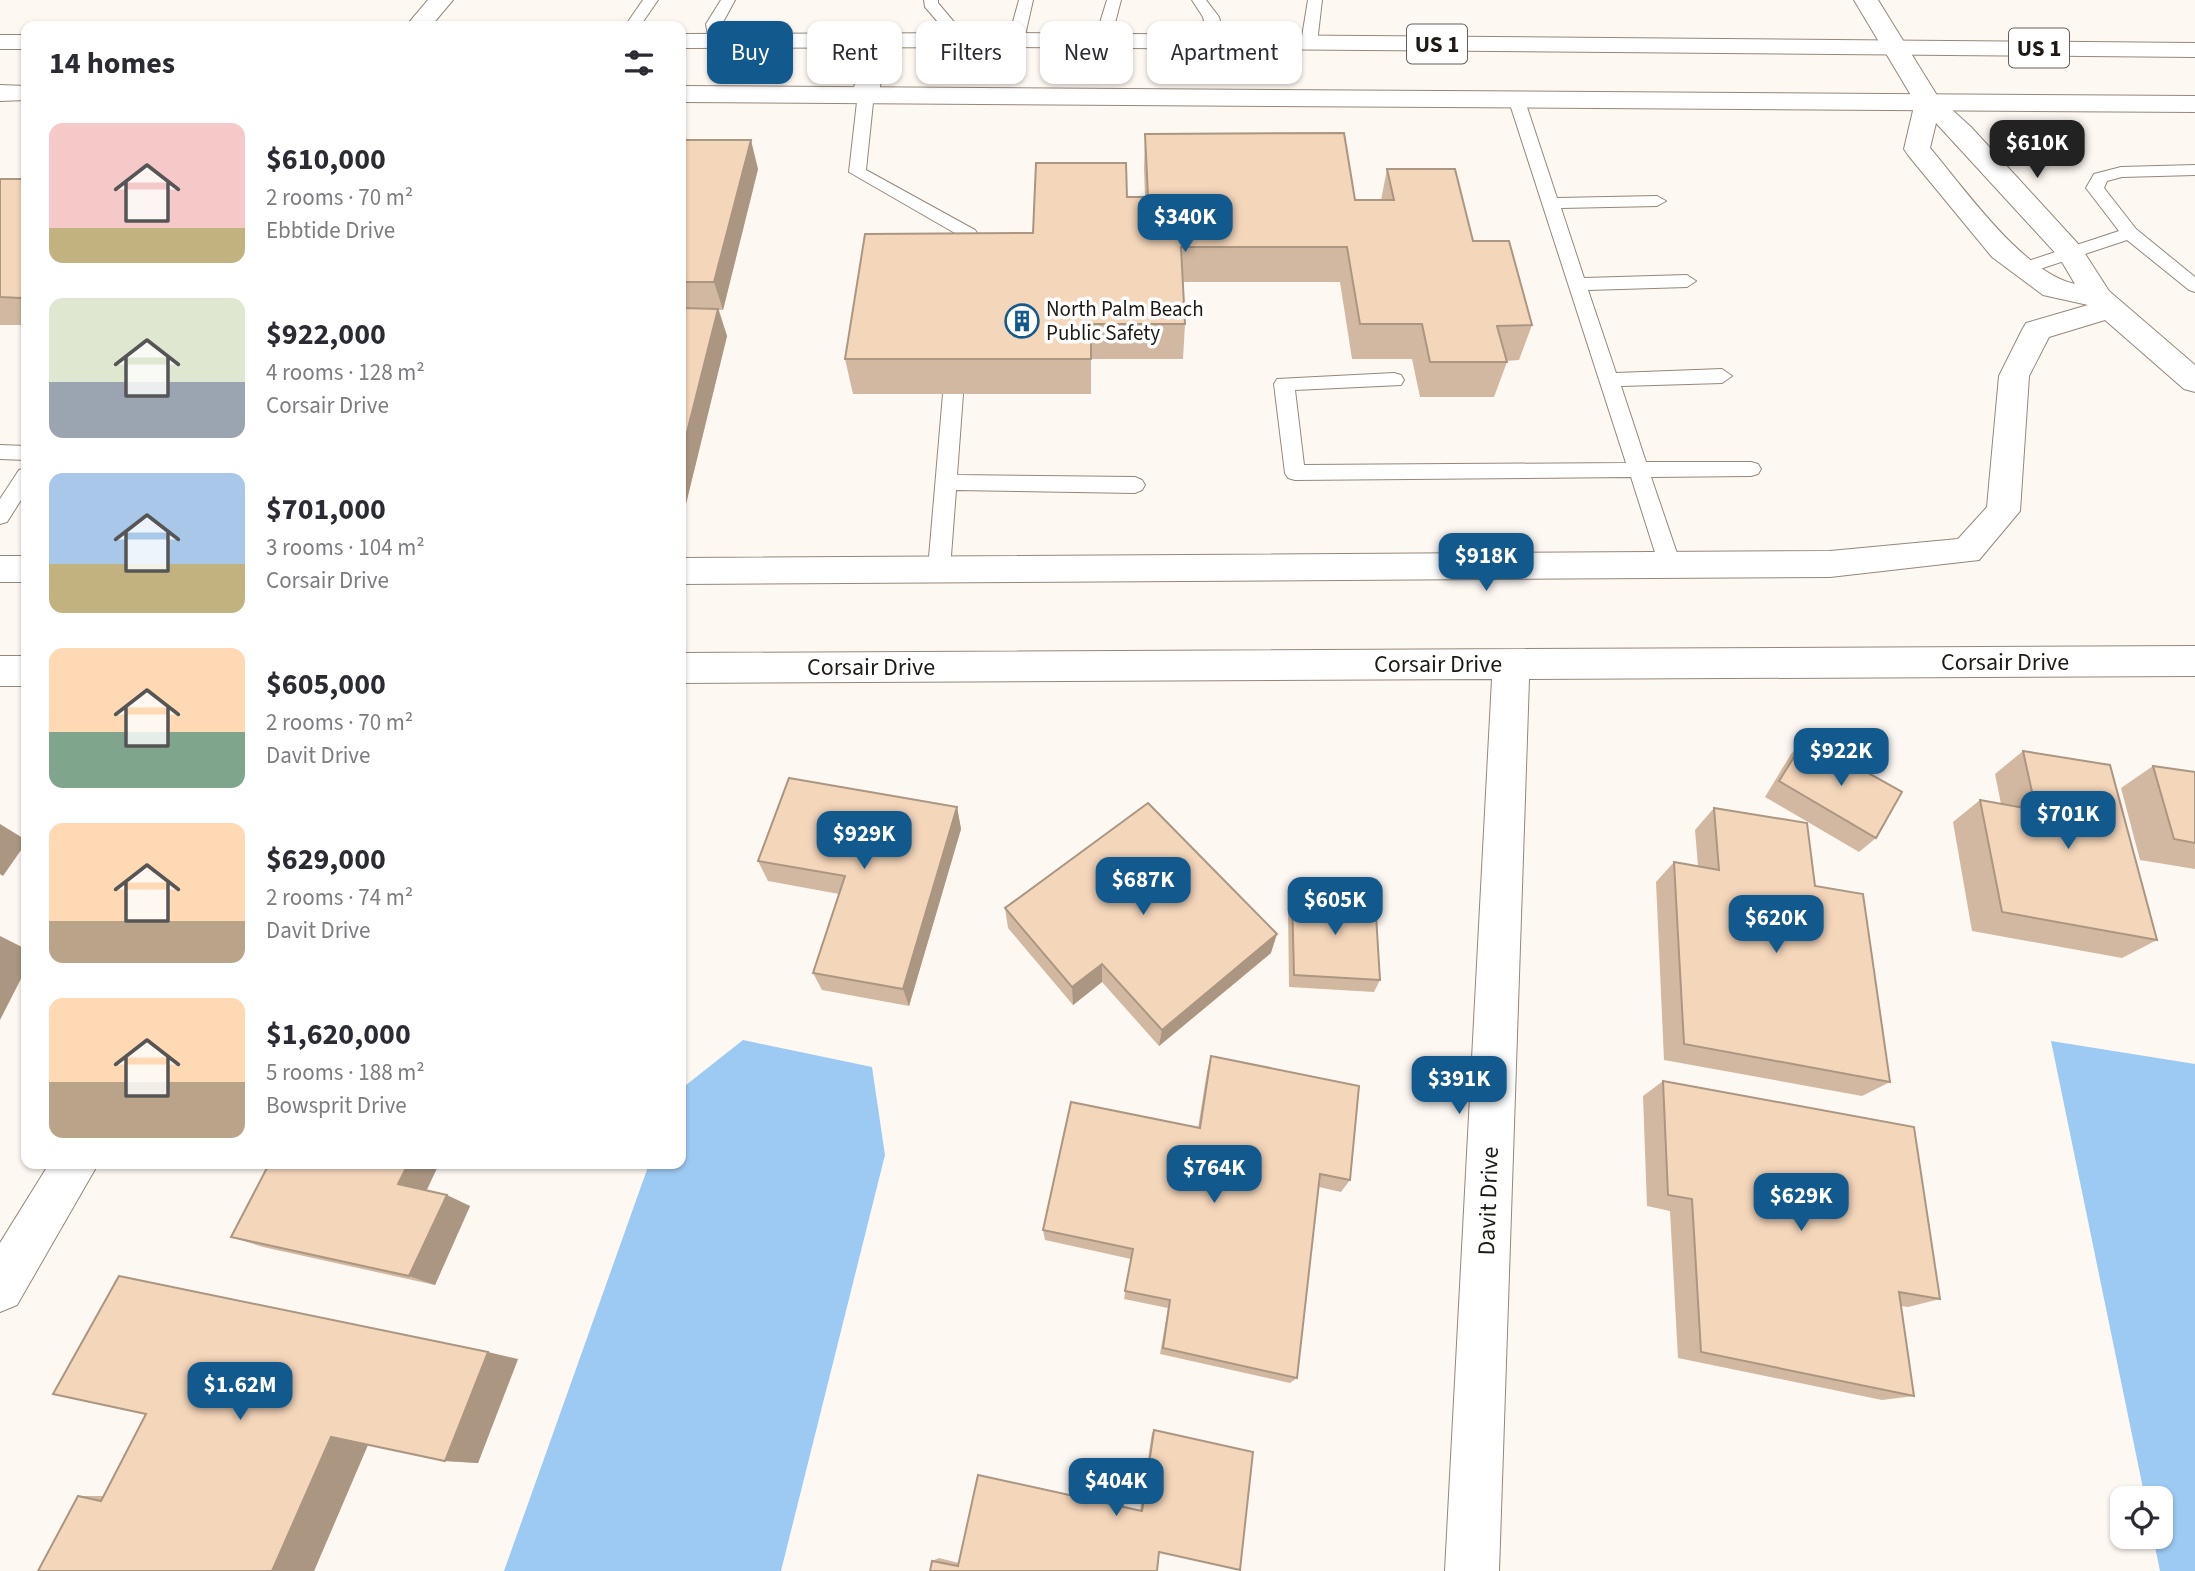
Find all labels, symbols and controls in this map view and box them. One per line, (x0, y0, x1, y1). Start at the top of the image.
chip: Buy (707, 21, 793, 84)
chip: Rent (807, 21, 902, 84)
chip: Filters (916, 21, 1026, 84)
chip: New (1040, 21, 1133, 84)
chip: Apartment (1147, 21, 1302, 84)
road number: US 1 (1407, 24, 1467, 64)
road number: US 1 (2009, 28, 2069, 68)
text: 14 homes (49, 42, 175, 85)
icon: filters (620, 44, 658, 82)
pin: $610K (1988, 120, 2086, 180)
text: $610K (2006, 126, 2068, 159)
text: $610,000 (266, 138, 386, 181)
icon: home (105, 151, 189, 235)
text: 2 rooms · 70 m² (266, 181, 413, 214)
pin: $340K (1136, 194, 1234, 254)
text: $340K (1154, 200, 1216, 233)
text: Ebbtide Drive (266, 214, 395, 247)
place label: North Palm Beach Public Safety (1046, 294, 1204, 348)
building icon: North Palm Beach Public Safety (1003, 302, 1041, 340)
text: $922,000 (266, 313, 386, 356)
icon: home (105, 326, 189, 410)
text: 4 rooms · 128 m² (266, 356, 425, 389)
text: Corsair Drive (266, 389, 389, 422)
text: $701,000 (266, 488, 386, 531)
icon: home (105, 501, 189, 585)
text: 3 rooms · 104 m² (266, 531, 425, 564)
pin: $918K (1437, 534, 1535, 593)
text: $918K (1455, 539, 1517, 572)
text: Corsair Drive (266, 564, 389, 597)
street label: Corsair Drive (1941, 645, 2069, 680)
street label: Corsair Drive (1374, 647, 1502, 682)
street label: Corsair Drive (807, 650, 935, 685)
text: $605,000 (266, 663, 386, 706)
icon: home (105, 676, 189, 760)
text: 2 rooms · 70 m² (266, 706, 413, 739)
pin: $922K (1792, 728, 1890, 788)
text: $922K (1810, 734, 1872, 767)
text: Davit Drive (266, 739, 370, 772)
pin: $701K (2019, 792, 2117, 851)
text: $701K (2037, 797, 2099, 830)
pin: $929K (815, 812, 913, 871)
text: $929K (833, 817, 895, 850)
text: $629,000 (266, 838, 386, 881)
icon: home (105, 851, 189, 935)
pin: $687K (1094, 858, 1192, 917)
text: $687K (1112, 863, 1174, 896)
pin: $605K (1286, 878, 1384, 937)
text: 2 rooms · 74 m² (266, 881, 413, 914)
text: $605K (1304, 883, 1366, 916)
pin: $620K (1727, 895, 1825, 955)
text: $620K (1745, 901, 1807, 934)
text: Davit Drive (266, 914, 370, 947)
text: $1,620,000 (266, 1013, 411, 1056)
icon: home (105, 1026, 189, 1110)
text: 5 rooms · 188 m² (266, 1056, 425, 1089)
pin: $391K (1410, 1056, 1508, 1116)
text: $391K (1428, 1062, 1490, 1095)
text: Bowsprit Drive (266, 1089, 407, 1122)
pin: $764K (1165, 1146, 1263, 1205)
street label: Davit Drive (1469, 1146, 1508, 1256)
text: $764K (1183, 1151, 1245, 1184)
pin: $629K (1752, 1174, 1850, 1233)
text: $629K (1770, 1179, 1832, 1212)
pin: $1.62M (183, 1362, 297, 1422)
text: $1.62M (203, 1368, 277, 1401)
pin: $404K (1067, 1458, 1165, 1518)
text: $404K (1085, 1464, 1147, 1497)
map controls (2110, 1486, 2173, 1549)
button: locate (2110, 1486, 2173, 1549)

